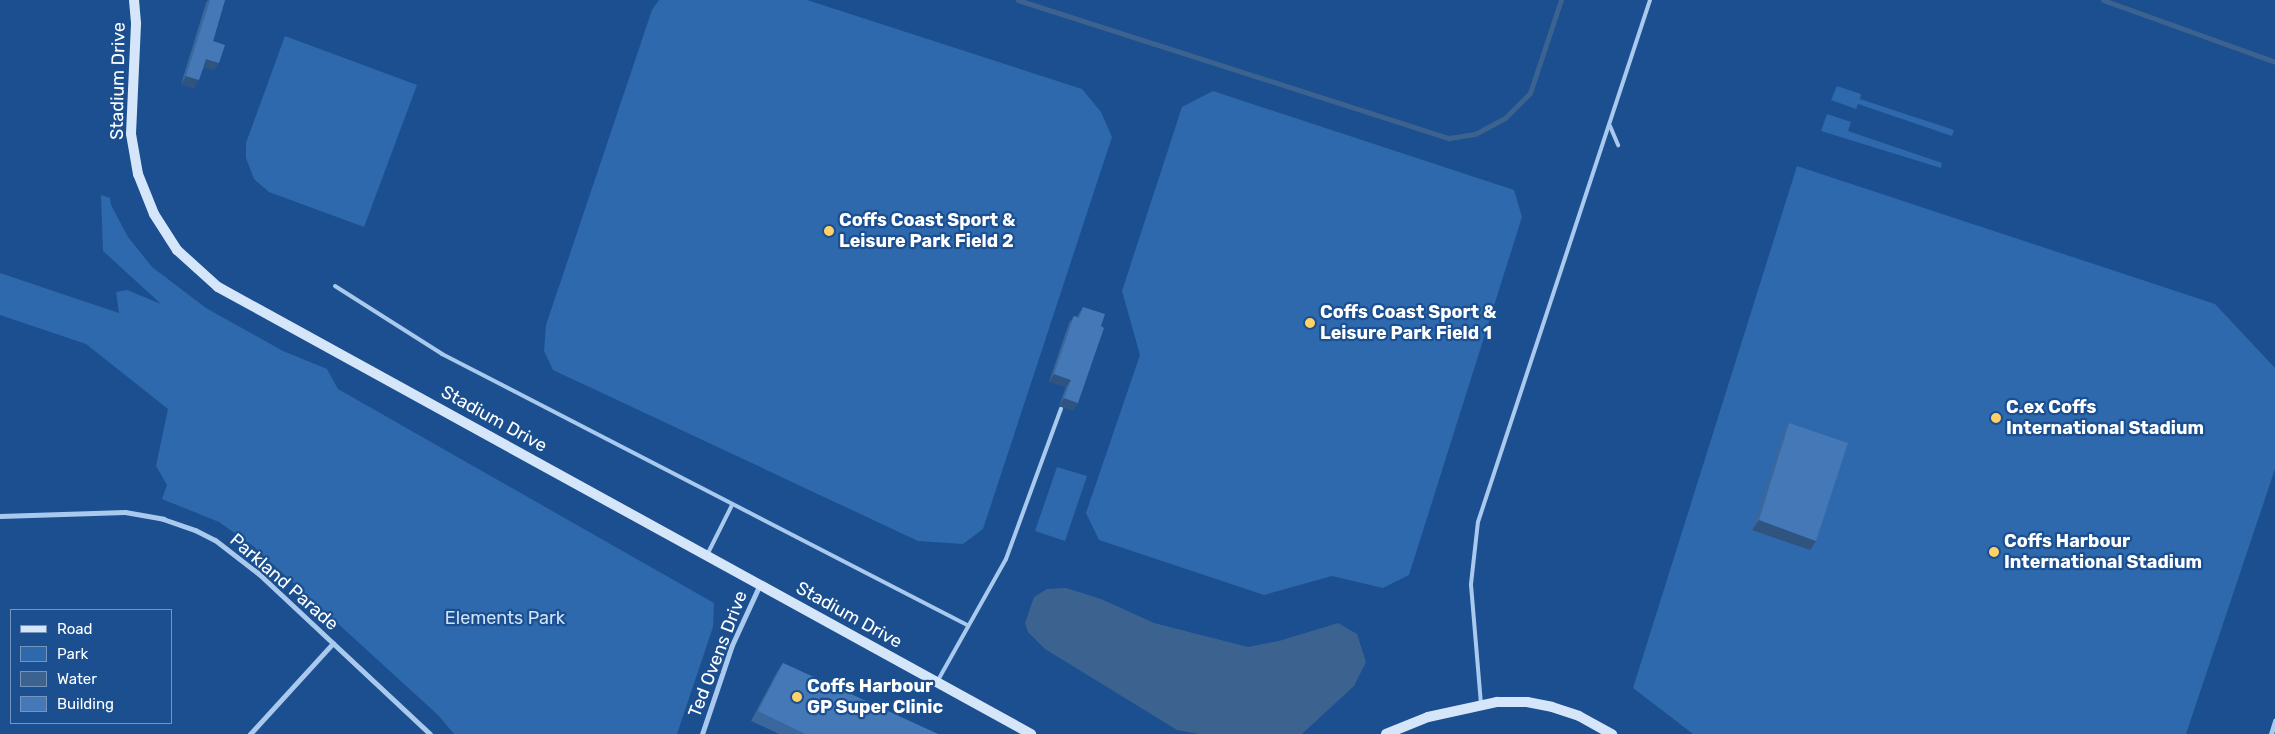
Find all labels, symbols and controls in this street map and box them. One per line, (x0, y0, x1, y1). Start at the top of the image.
street label: Stadium Drive (106, 22, 130, 140)
place label: Coffs Coast Sport & Leisure Park Field 2 (839, 210, 1015, 252)
marker: Coffs Coast Sport & Leisure Park Field 2 (823, 225, 835, 237)
place label: Coffs Coast Sport & Leisure Park Field 1 (1320, 302, 1496, 344)
marker: Coffs Coast Sport & Leisure Park Field 1 (1304, 317, 1316, 329)
street label: Stadium Drive (437, 381, 551, 457)
place label: C.ex Coffs International Stadium (2006, 397, 2204, 439)
marker: C.ex Coffs International Stadium (1990, 412, 2002, 424)
street label: Parkland Parade (225, 529, 343, 635)
place label: Coffs Harbour International Stadium (2004, 531, 2202, 574)
marker: Coffs Harbour International Stadium (1988, 546, 2000, 558)
street label: Stadium Drive (792, 577, 906, 653)
street label: Ted Ovens Drive (684, 588, 752, 720)
park label: Elements Park (445, 607, 565, 629)
legend (10, 609, 172, 724)
text: Road (57, 620, 93, 638)
text: Park (57, 645, 88, 663)
text: Water (57, 670, 97, 688)
place label: Coffs Harbour GP Super Clinic (807, 676, 944, 719)
marker: Coffs Harbour GP Super Clinic (791, 691, 803, 703)
text: Building (57, 695, 114, 713)

